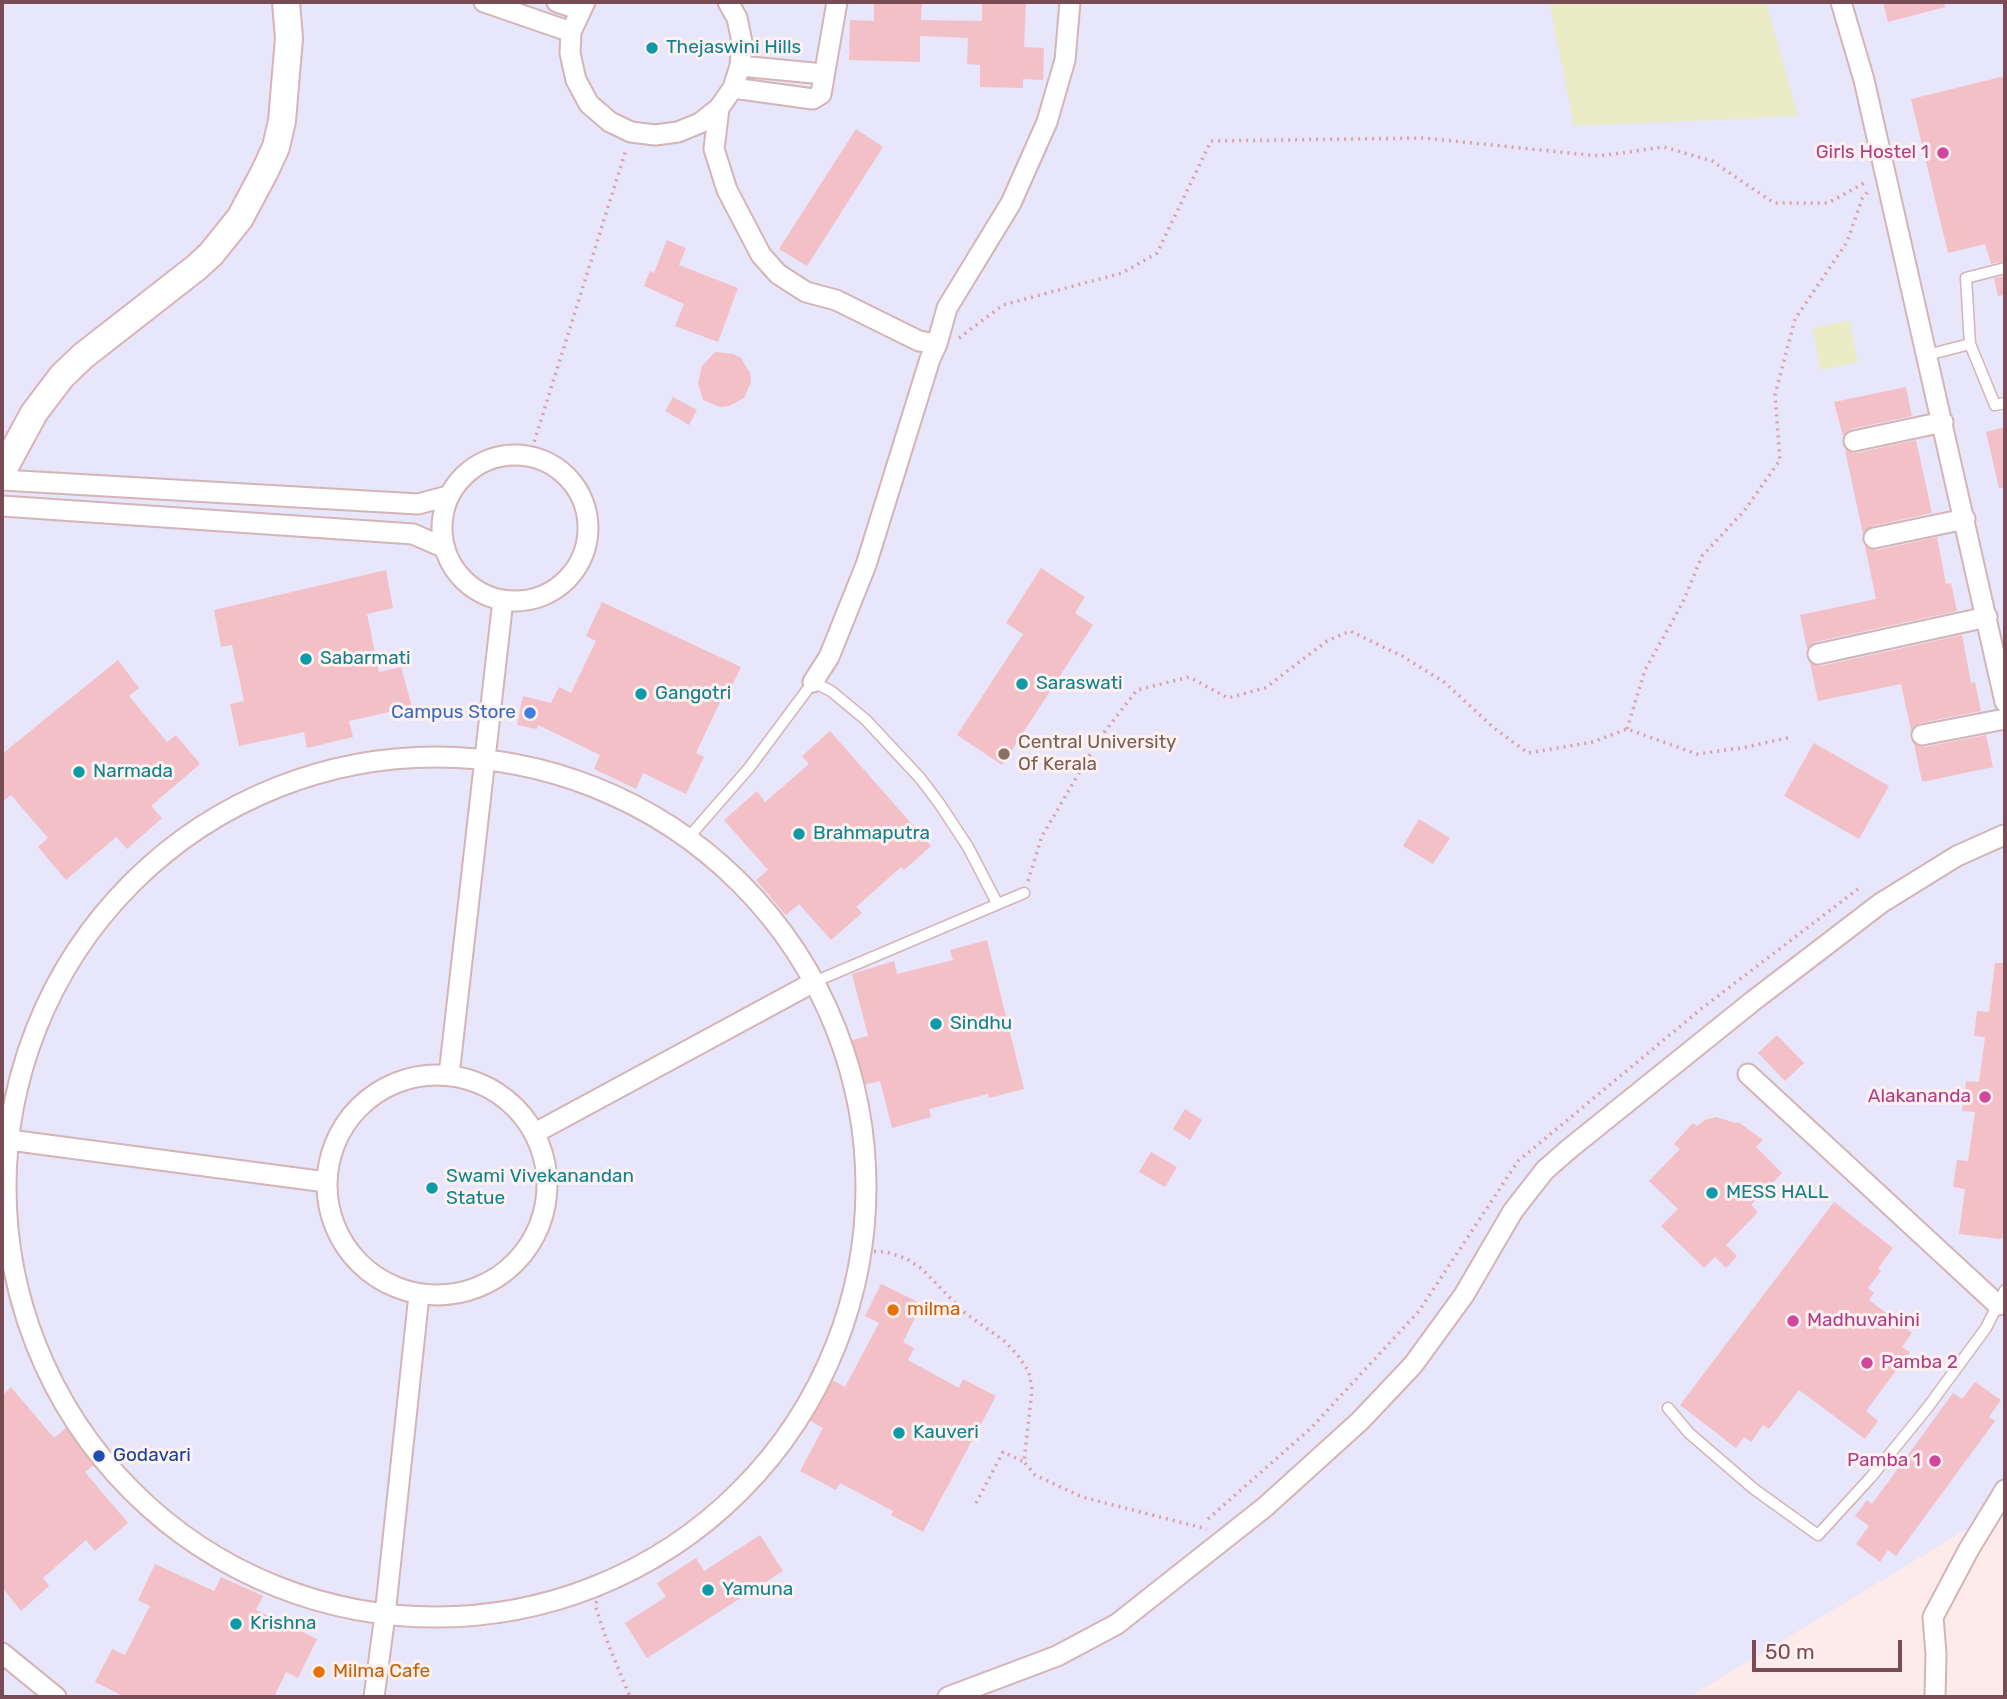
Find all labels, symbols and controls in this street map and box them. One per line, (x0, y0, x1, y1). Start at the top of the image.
place label: Thejaswini Hills (666, 37, 801, 59)
marker: Thejaswini Hills (644, 40, 660, 56)
place label: Girls Hostel 1 (1816, 142, 1929, 164)
marker: Girls Hostel 1 (1935, 145, 1951, 161)
place label: Sabarmati (320, 648, 411, 670)
marker: Sabarmati (298, 651, 314, 667)
place label: Saraswati (1036, 673, 1123, 695)
marker: Saraswati (1014, 676, 1030, 692)
place label: Gangotri (655, 683, 731, 705)
marker: Gangotri (633, 686, 649, 702)
place label: Campus Store (391, 702, 516, 724)
marker: Campus Store (522, 705, 538, 721)
place label: Central University Of Kerala (1018, 732, 1177, 776)
marker: Central University Of Kerala (996, 746, 1012, 762)
place label: Narmada (93, 761, 173, 783)
marker: Narmada (71, 764, 87, 780)
place label: Brahmaputra (813, 823, 930, 845)
marker: Brahmaputra (791, 826, 807, 842)
place label: Sindhu (950, 1013, 1012, 1035)
marker: Sindhu (928, 1016, 944, 1032)
place label: Alakananda (1868, 1086, 1971, 1108)
marker: Alakananda (1977, 1089, 1993, 1105)
place label: Swami Vivekanandan Statue (446, 1166, 634, 1210)
marker: Swami Vivekanandan Statue (424, 1180, 440, 1196)
place label: MESS HALL (1726, 1182, 1829, 1204)
marker: MESS HALL (1704, 1185, 1720, 1201)
place label: milma (907, 1299, 960, 1321)
marker: milma (885, 1302, 901, 1318)
place label: Madhuvahini (1807, 1310, 1920, 1332)
marker: Madhuvahini (1785, 1313, 1801, 1329)
place label: Pamba 2 (1881, 1352, 1958, 1374)
marker: Pamba 2 (1859, 1355, 1875, 1371)
place label: Kauveri (913, 1422, 979, 1444)
marker: Kauveri (891, 1425, 907, 1441)
place label: Godavari (113, 1445, 191, 1467)
marker: Godavari (91, 1448, 107, 1464)
place label: Pamba 1 (1847, 1450, 1921, 1472)
marker: Pamba 1 (1927, 1453, 1943, 1469)
place label: Yamuna (722, 1579, 793, 1601)
marker: Yamuna (700, 1582, 716, 1598)
place label: Krishna (250, 1613, 316, 1635)
marker: Krishna (228, 1616, 244, 1632)
scale bar (1755, 1626, 1906, 1670)
text: 50 m (1765, 1639, 1815, 1664)
place label: Milma Cafe (333, 1661, 430, 1683)
marker: Milma Cafe (311, 1664, 327, 1680)

